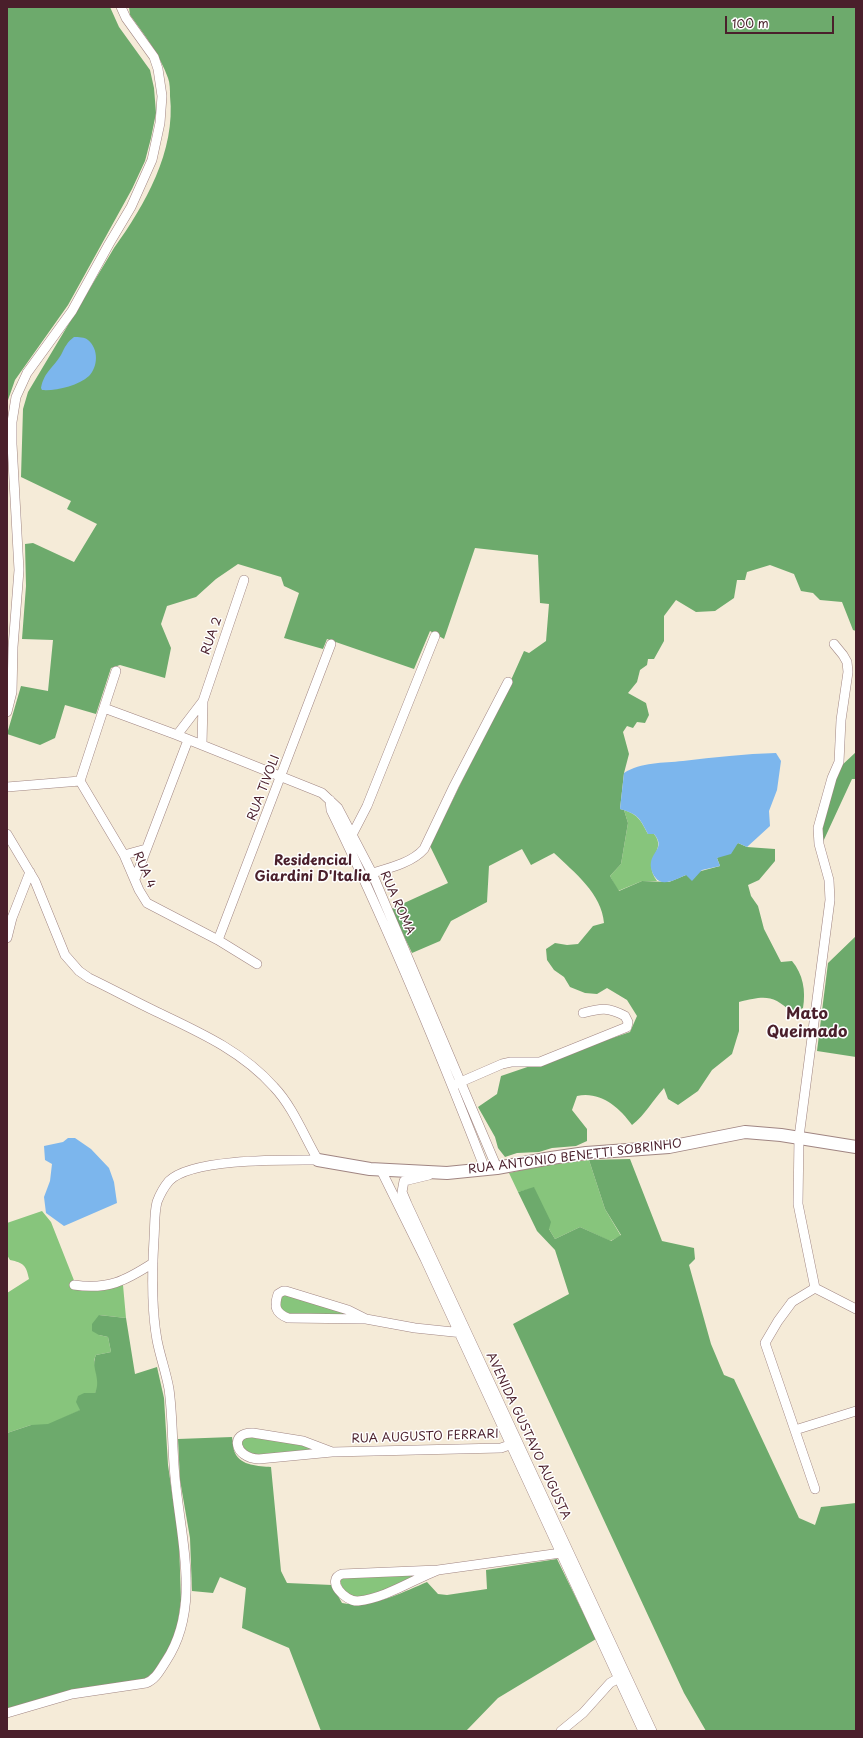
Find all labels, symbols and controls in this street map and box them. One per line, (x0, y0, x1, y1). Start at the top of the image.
scale bar (727, 8, 836, 34)
text: 100 m (732, 14, 769, 32)
street label: RUA 2 (199, 615, 225, 657)
street label: RUA TIVOLI (245, 753, 283, 823)
street label: RUA 4 (130, 850, 158, 890)
district label: Residencial Giardini D'Italia (255, 853, 371, 886)
street label: RUA ROMA (377, 869, 417, 937)
district label: Mato Queimado (767, 1005, 847, 1043)
street label: RUA ANTONIO BENETTI SOBRINHO (467, 1137, 683, 1177)
street label: AVENIDA GUSTAVO AUGUSTA (483, 1350, 573, 1522)
street label: RUA AUGUSTO FERRARI (351, 1427, 499, 1447)

